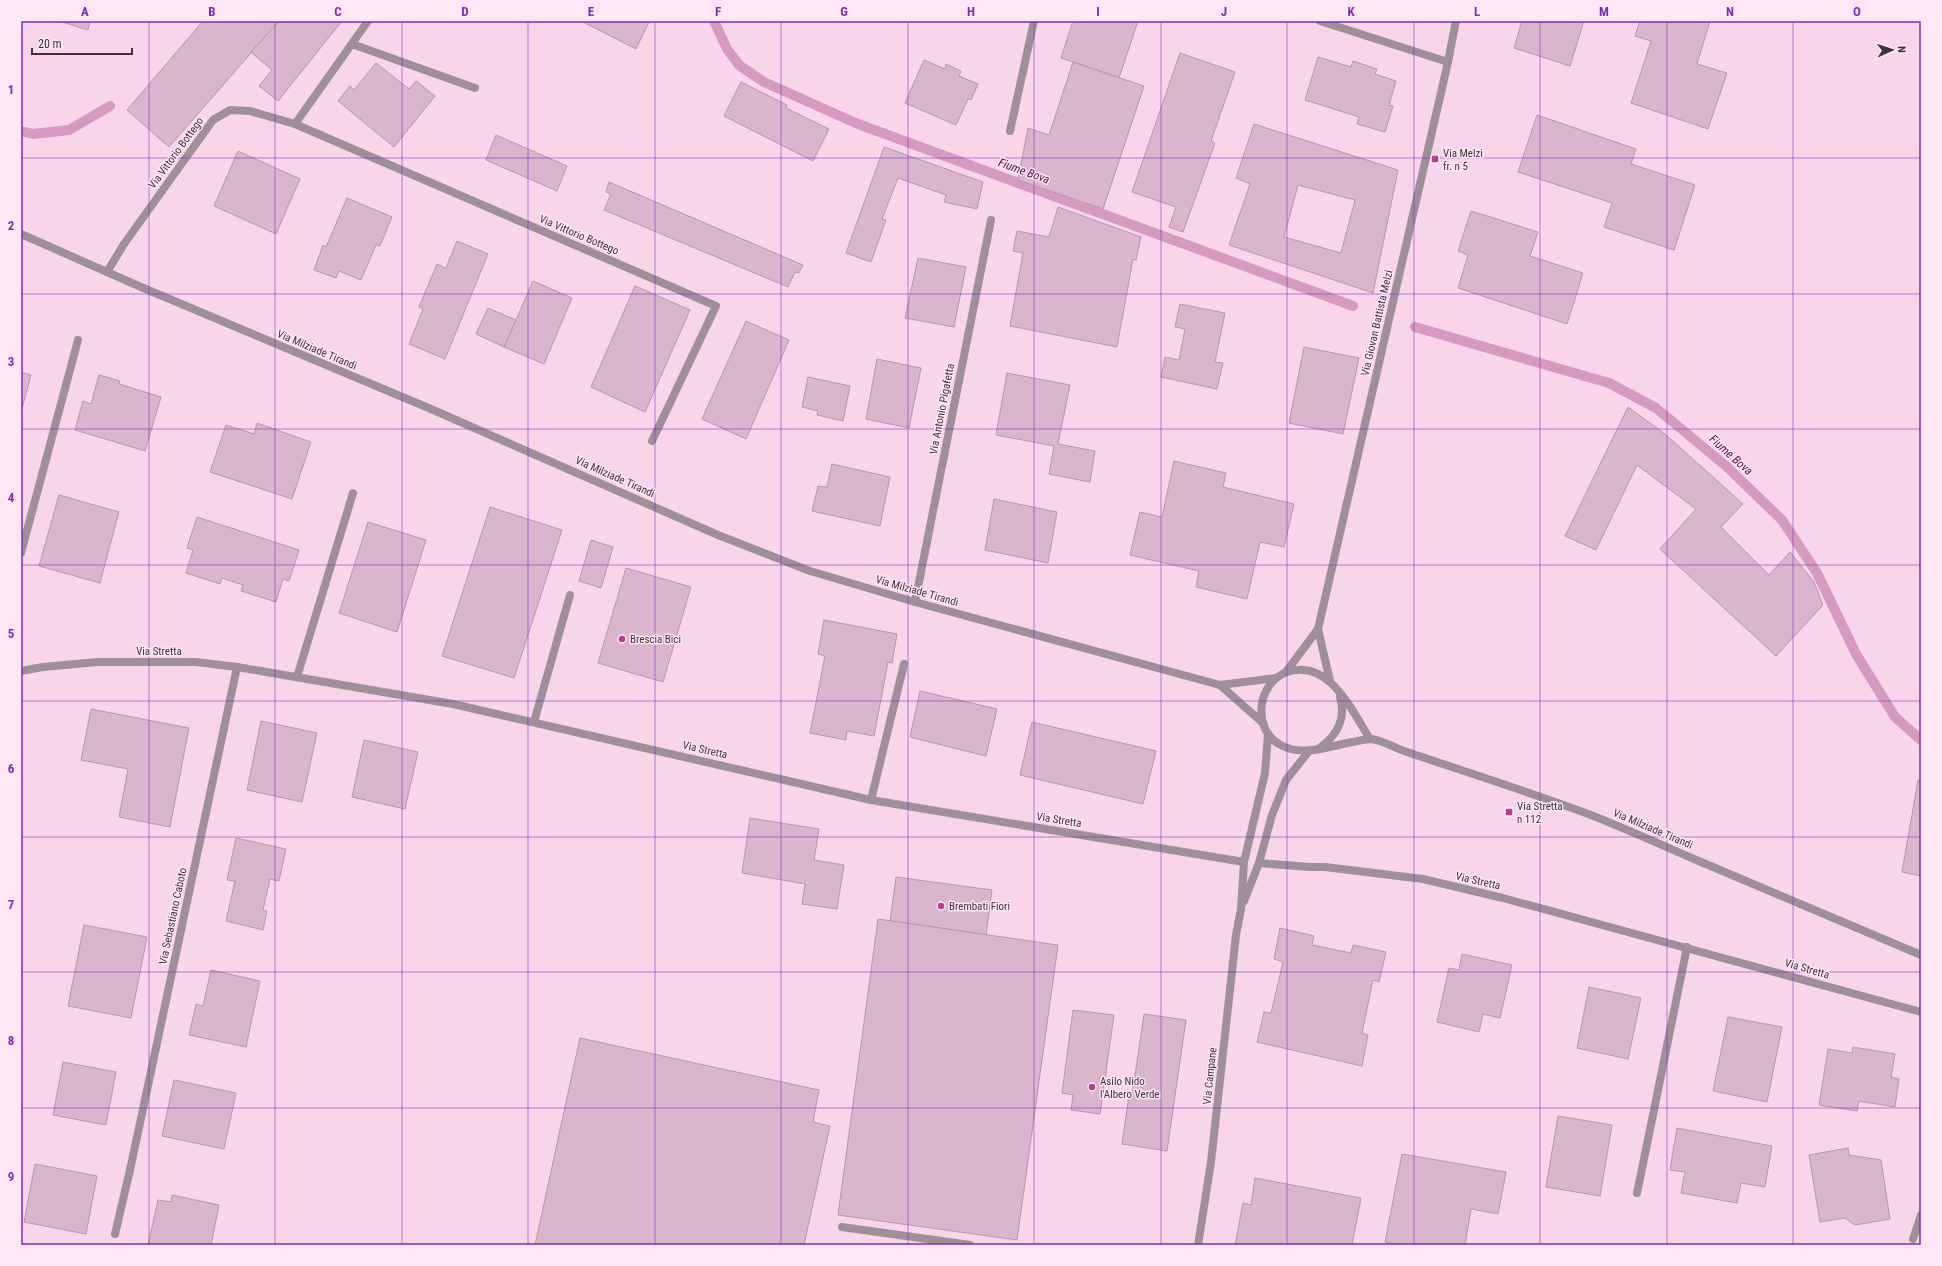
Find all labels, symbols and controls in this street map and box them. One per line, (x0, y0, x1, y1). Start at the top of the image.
text: A (81, 4, 89, 19)
text: B (208, 4, 216, 19)
text: C (334, 4, 342, 19)
text: D (461, 4, 469, 19)
text: E (588, 4, 595, 19)
text: F (715, 4, 721, 19)
text: G (840, 4, 848, 19)
text: H (967, 4, 975, 19)
text: I (1096, 4, 1100, 19)
text: J (1221, 4, 1227, 19)
text: K (1347, 4, 1355, 19)
text: L (1474, 4, 1480, 19)
text: M (1599, 4, 1609, 19)
text: N (1726, 4, 1734, 19)
text: O (1853, 4, 1861, 19)
scale bar (32, 30, 132, 56)
north arrow (1872, 30, 1912, 70)
text: 20 m (38, 37, 62, 51)
text: N (1895, 46, 1908, 53)
text: 1 (8, 82, 14, 97)
street label: Via Vittorio Bottego (146, 114, 207, 191)
place label: Via Melzi fr. n 5 (1443, 147, 1483, 173)
marker: Via Melzi fr. n 5 (1430, 154, 1440, 164)
water label: Fiume Bova (997, 155, 1051, 187)
street label: Via Vittorio Bottego (537, 212, 621, 258)
text: 2 (8, 218, 15, 233)
street label: Via Giovan Battista Melzi (1358, 269, 1396, 377)
street label: Via Milziade Tirandi (275, 327, 359, 373)
text: 3 (8, 354, 14, 369)
street label: Via Antonio Pigafetta (927, 362, 957, 456)
water label: Fiume Bova (1706, 432, 1756, 478)
street label: Via Milziade Tirandi (573, 454, 657, 500)
text: 4 (8, 490, 15, 505)
street label: Via Milziade Tirandi (874, 573, 960, 609)
text: 5 (8, 626, 15, 641)
place label: Brescia Bici (630, 633, 681, 646)
marker: Brescia Bici (617, 634, 627, 644)
street label: Via Stretta (136, 645, 182, 658)
street label: Via Stretta (681, 739, 729, 761)
text: 6 (8, 761, 15, 776)
place label: Via Stretta n 112 (1517, 800, 1563, 826)
street label: Via Milziade Tirandi (1611, 806, 1695, 852)
marker: Via Stretta n 112 (1504, 807, 1514, 817)
street label: Via Stretta (1035, 810, 1083, 830)
street label: Via Sebastiano Caboto (156, 866, 190, 966)
street label: Via Stretta (1454, 870, 1502, 892)
text: 7 (8, 897, 15, 912)
place label: Brembati Fiori (949, 900, 1010, 913)
marker: Brembati Fiori (936, 901, 946, 911)
street label: Via Stretta (1783, 956, 1831, 982)
text: 8 (8, 1033, 14, 1048)
street label: Via Campane (1201, 1047, 1219, 1105)
place label: Asilo Nido l'Albero Verde (1100, 1075, 1160, 1101)
marker: Asilo Nido l'Albero Verde (1087, 1082, 1097, 1092)
text: 9 (8, 1169, 14, 1184)

